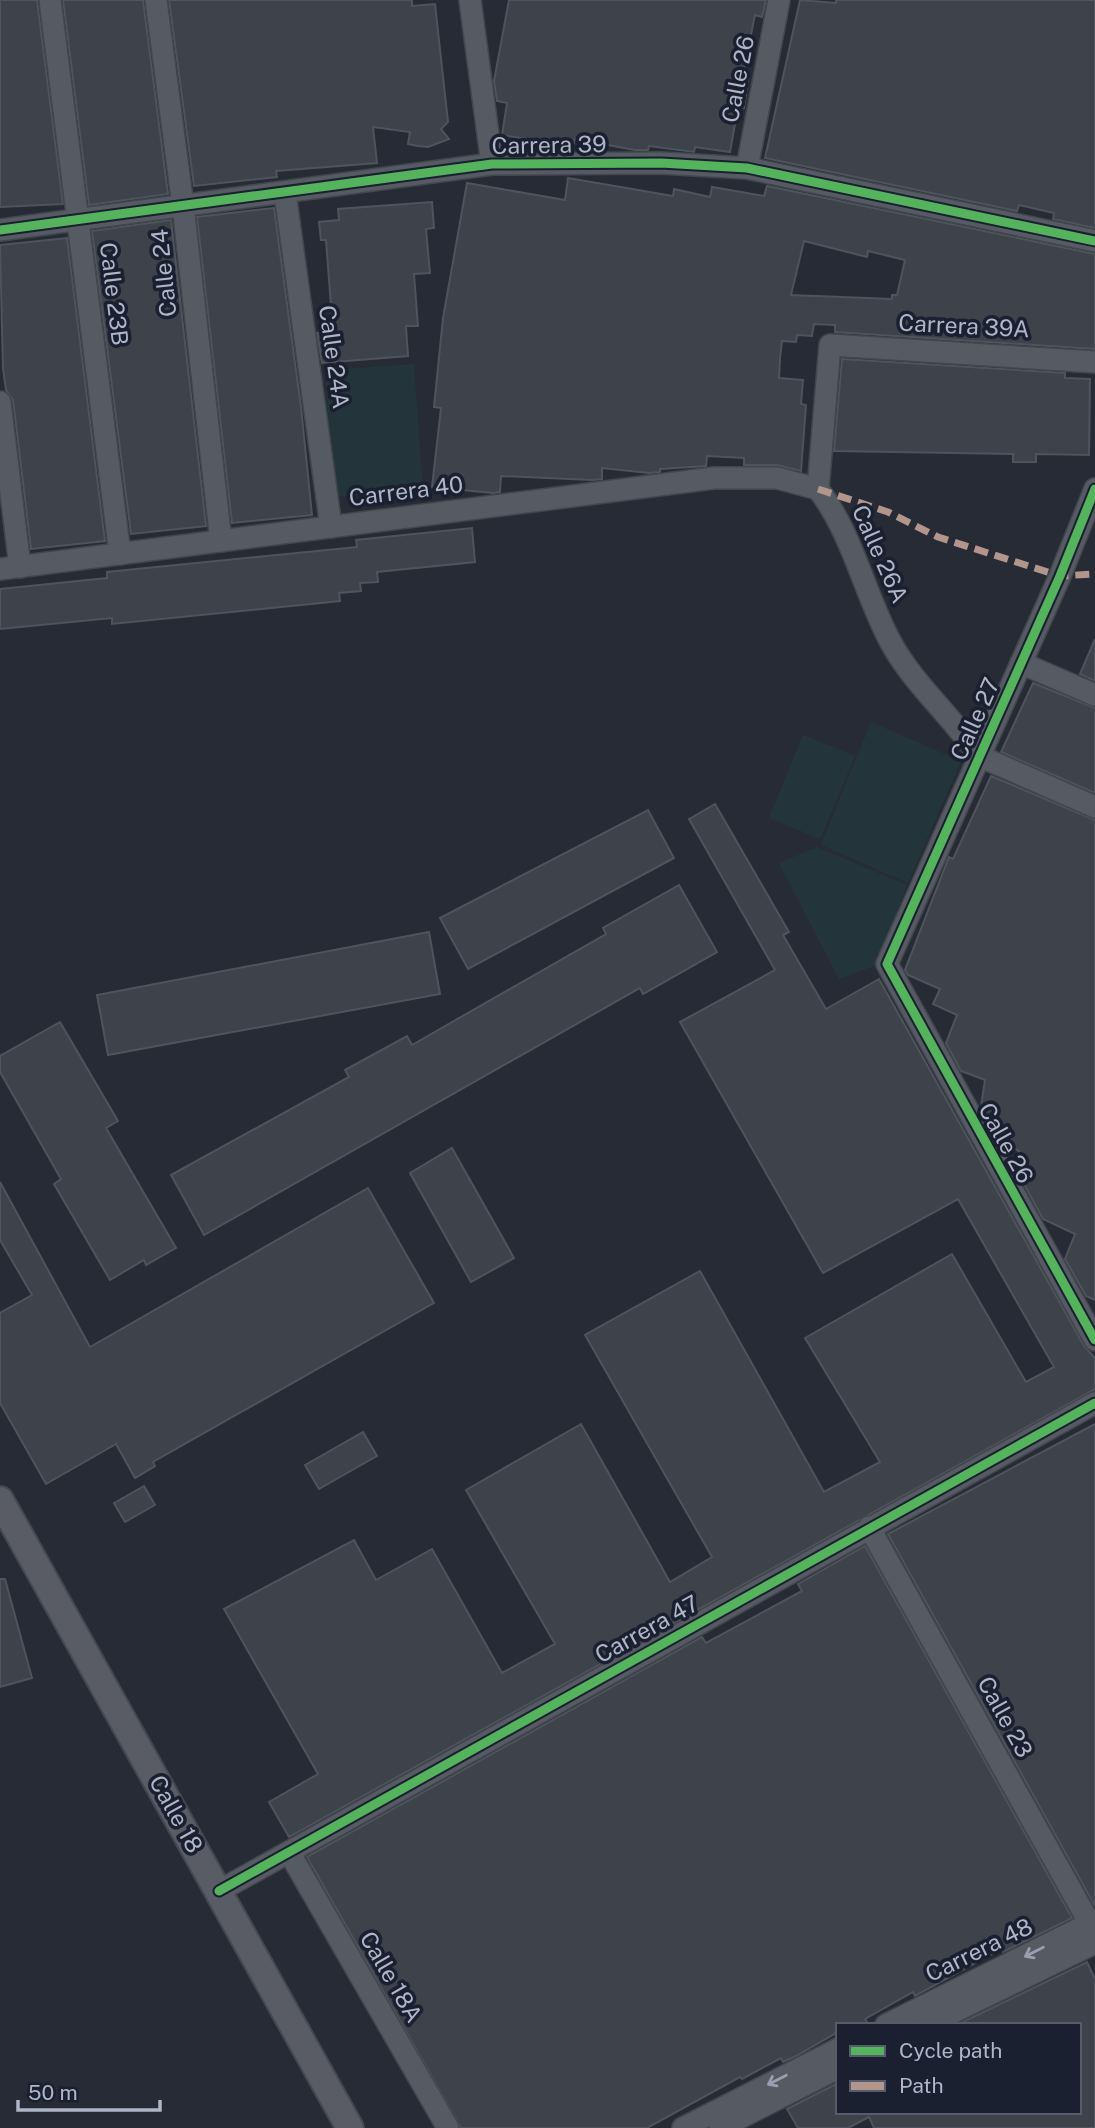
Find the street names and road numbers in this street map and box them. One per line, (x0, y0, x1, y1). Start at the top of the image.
street label: Calle 26 (716, 33, 759, 125)
street label: Carrera 39 (491, 130, 607, 159)
street label: Calle 24 (145, 228, 182, 318)
street label: Calle 23B (95, 241, 134, 347)
street label: Calle 24A (314, 303, 355, 410)
street label: Carrera 39A (898, 309, 1030, 342)
street label: Carrera 40 (347, 470, 464, 511)
street label: Calle 26A (847, 501, 914, 607)
street label: Calle 27 (944, 673, 1005, 764)
street label: Calle 26 (973, 1098, 1040, 1188)
street label: Carrera 47 (590, 1589, 703, 1668)
street label: Calle 23 (972, 1672, 1039, 1762)
street label: Calle 18 (144, 1770, 209, 1857)
street label: Carrera 48 (921, 1912, 1037, 1987)
street label: Calle 18A (355, 1926, 428, 2027)

